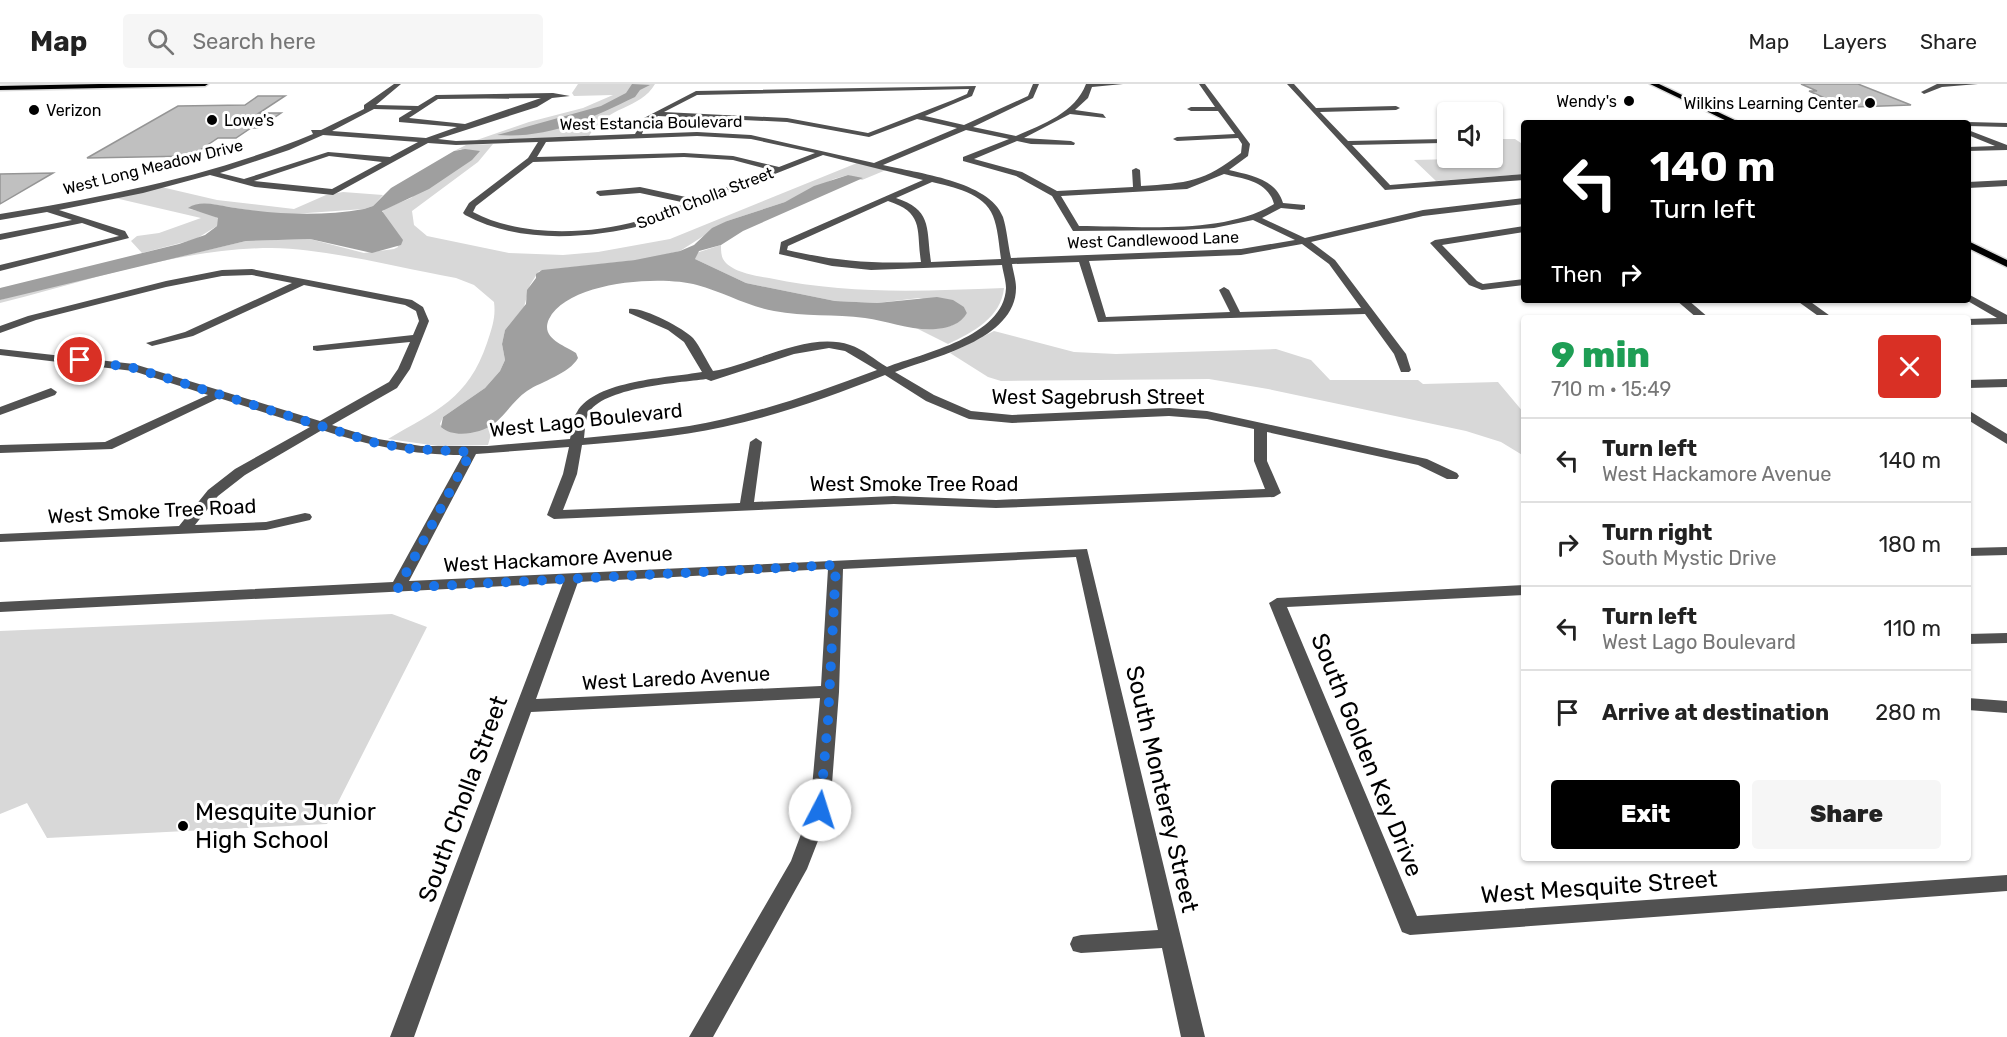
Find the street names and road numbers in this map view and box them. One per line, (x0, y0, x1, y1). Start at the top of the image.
street label: West Estancia Boulevard (559, 112, 743, 134)
street label: West Long Meadow Drive (61, 135, 245, 199)
street label: South Cholla Street (634, 163, 776, 233)
street label: West Candlewood Lane (1067, 228, 1239, 252)
street label: West Sagebrush Street (992, 385, 1205, 409)
street label: West Lago Boulevard (488, 398, 684, 442)
street label: West Smoke Tree Road (810, 472, 1018, 496)
street label: West Smoke Tree Road (47, 494, 257, 528)
street label: West Hackamore Avenue (443, 541, 673, 577)
street label: South Golden Key Drive (1305, 629, 1429, 881)
street label: West Laredo Avenue (581, 661, 771, 695)
street label: South Monterey Street (1120, 663, 1204, 915)
street label: South Cholla Street (413, 692, 513, 906)
street label: West Mesquite Street (1480, 865, 1718, 909)

